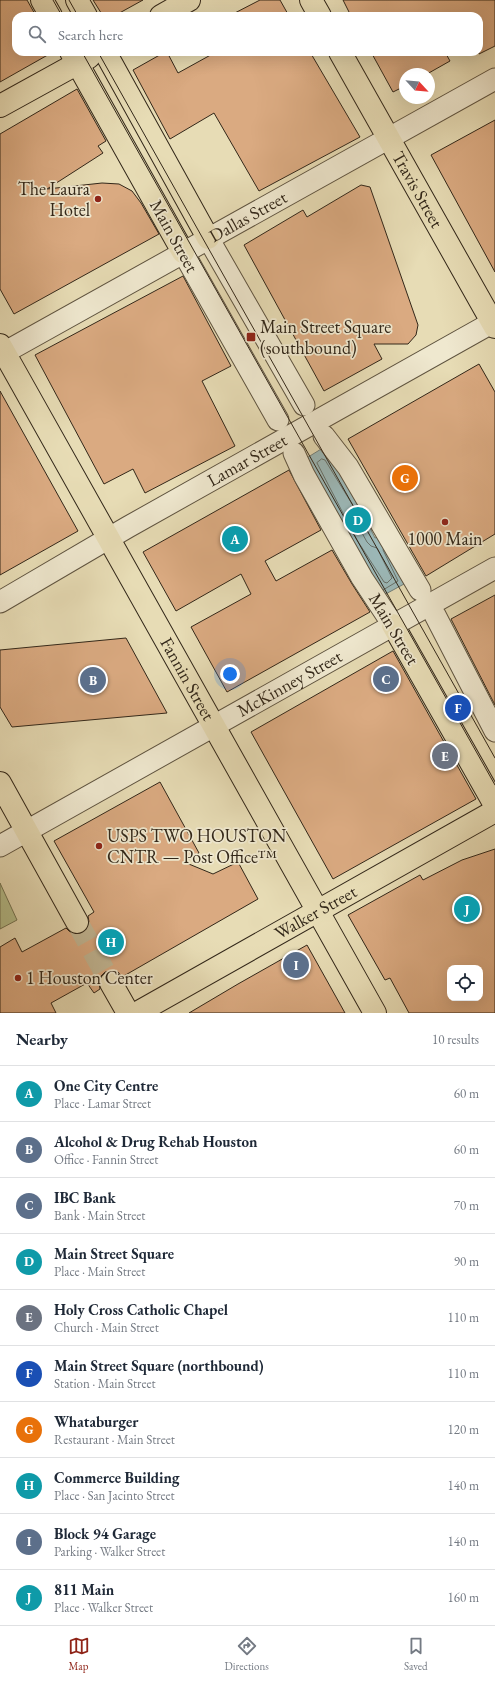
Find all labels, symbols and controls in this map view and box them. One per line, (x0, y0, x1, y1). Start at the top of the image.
search box (12, 12, 483, 56)
icon: search (26, 23, 48, 45)
text: Search here (58, 25, 123, 44)
north arrow (399, 68, 435, 104)
street label: Travis Street (387, 147, 449, 232)
place label: The Laura Hotel (18, 177, 91, 221)
street label: Dallas Street (205, 185, 291, 247)
marker: The Laura Hotel (93, 194, 103, 204)
street label: Main Street (145, 195, 204, 277)
place label: Main Street Square (southbound) (260, 315, 391, 359)
marker: Main Street Square (southbound) (245, 331, 257, 343)
street label: Lamar Street (203, 428, 291, 491)
pin: G (392, 463, 418, 493)
pin: D (345, 505, 371, 535)
marker: 1000 Main (440, 517, 450, 527)
pin: A (222, 524, 248, 554)
place label: 1000 Main (407, 527, 483, 550)
street label: Main Street (364, 588, 425, 669)
street label: Fannin Street (155, 633, 221, 725)
street label: McKinney Street (233, 644, 346, 722)
your location (220, 664, 240, 684)
pin: C (373, 664, 399, 694)
pin: B (80, 665, 106, 695)
pin: F (445, 693, 471, 723)
pin: E (432, 741, 458, 771)
place label: USPS TWO HOUSTON CNTR — Post Office™ (107, 824, 287, 868)
marker: USPS TWO HOUSTON CNTR — Post Office™ (94, 841, 104, 851)
street label: Walker Street (270, 879, 361, 944)
pin: J (454, 894, 480, 924)
pin: H (98, 927, 124, 957)
pin: I (283, 950, 309, 980)
map controls (447, 965, 483, 1001)
button: locate (447, 965, 483, 1001)
place label: 1 Houston Center (26, 966, 153, 989)
marker: 1 Houston Center (13, 973, 23, 983)
text: Nearby (16, 1028, 68, 1050)
text: 10 results (432, 1031, 479, 1048)
text: One City Centre (54, 1076, 158, 1095)
text: A (24, 1085, 34, 1102)
text: 60 m (454, 1085, 479, 1102)
text: Place · Lamar Street (54, 1095, 151, 1112)
text: Alcohol & Drug Rehab Houston (54, 1132, 258, 1151)
text: B (25, 1141, 33, 1158)
text: 60 m (454, 1141, 479, 1158)
text: Office · Fannin Street (54, 1151, 158, 1168)
text: IBC Bank (54, 1188, 116, 1207)
text: C (24, 1197, 34, 1214)
text: 70 m (454, 1197, 479, 1214)
text: Bank · Main Street (54, 1207, 145, 1224)
text: Main Street Square (54, 1244, 174, 1263)
text: D (24, 1253, 34, 1270)
text: 90 m (454, 1253, 479, 1270)
text: Place · Main Street (54, 1263, 145, 1280)
text: Holy Cross Catholic Chapel (54, 1300, 228, 1319)
text: E (25, 1309, 33, 1326)
text: 110 m (448, 1309, 479, 1326)
text: Church · Main Street (54, 1319, 159, 1336)
text: Main Street Square (northbound) (54, 1356, 263, 1375)
text: F (25, 1365, 33, 1382)
text: 110 m (448, 1365, 479, 1382)
text: Station · Main Street (54, 1375, 156, 1392)
text: Whataburger (54, 1412, 138, 1431)
text: G (24, 1421, 34, 1438)
text: 120 m (448, 1421, 479, 1438)
text: Restaurant · Main Street (54, 1431, 175, 1448)
text: Commerce Building (54, 1468, 179, 1487)
text: H (24, 1477, 34, 1494)
text: 140 m (448, 1477, 479, 1494)
text: Place · San Jacinto Street (54, 1487, 175, 1504)
text: Block 94 Garage (54, 1524, 156, 1543)
text: I (27, 1533, 31, 1550)
text: 140 m (448, 1533, 479, 1550)
text: Parking · Walker Street (54, 1543, 165, 1560)
text: 811 Main (54, 1580, 114, 1599)
text: J (27, 1589, 31, 1606)
text: 160 m (448, 1589, 479, 1606)
text: Place · Walker Street (54, 1599, 153, 1616)
tab: Map (68, 1635, 90, 1673)
tab: Directions (225, 1635, 269, 1673)
tab: Saved (404, 1635, 427, 1673)

